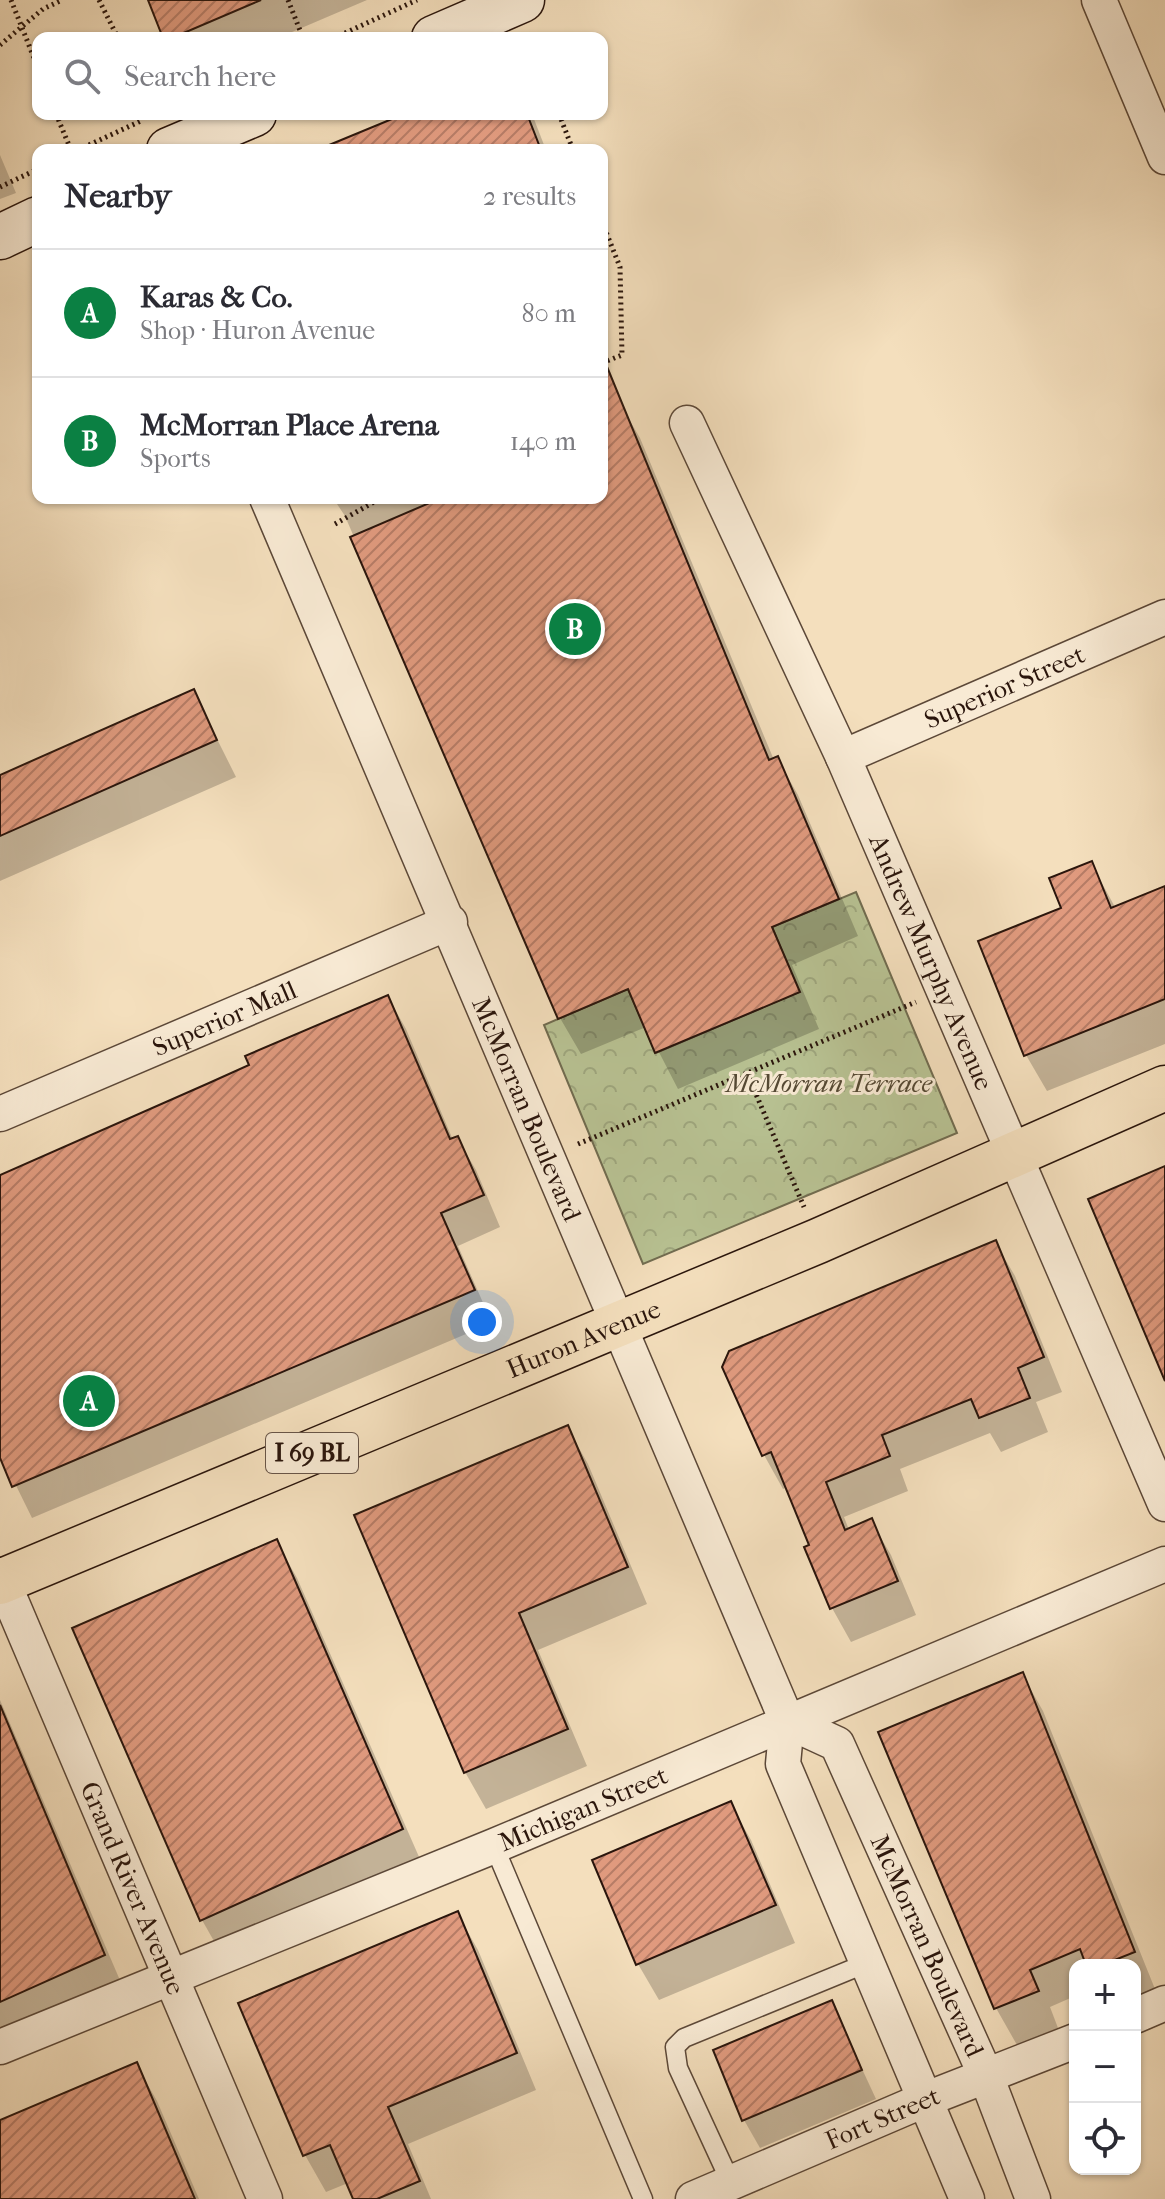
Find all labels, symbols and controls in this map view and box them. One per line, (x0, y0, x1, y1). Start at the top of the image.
search box (32, 32, 608, 120)
icon: search (60, 54, 104, 98)
text: Search here (124, 59, 276, 94)
text: Nearby (64, 176, 171, 216)
text: 2 results (483, 181, 576, 212)
text: Karas & Co. (140, 280, 292, 315)
text: A (82, 298, 98, 329)
text: 80 m (521, 298, 576, 329)
text: Shop · Huron Avenue (140, 315, 375, 346)
text: McMorran Place Arena (140, 408, 439, 443)
text: B (82, 426, 98, 457)
text: 140 m (510, 426, 576, 457)
text: Sports (140, 443, 211, 474)
pin: B (549, 599, 601, 659)
street label: Superior Street (919, 638, 1090, 735)
street label: Andrew Murphy Avenue (862, 829, 1000, 1095)
street label: Superior Mall (148, 974, 301, 1063)
street label: McMorran Boulevard (466, 992, 588, 1226)
park label: McMorran Terrace (724, 1068, 934, 1099)
street label: Huron Avenue (502, 1293, 665, 1385)
your location (462, 1302, 502, 1342)
pin: A (63, 1371, 115, 1431)
road number: I 69 BL (266, 1433, 358, 1473)
street label: Michigan Street (494, 1759, 673, 1858)
street label: Grand River Avenue (74, 1777, 192, 1999)
street label: McMorran Boulevard (864, 1830, 991, 2062)
map controls (1069, 1959, 1141, 2175)
button: + (1069, 1959, 1141, 2031)
button: − (1069, 2031, 1141, 2103)
street label: Fort Street (820, 2080, 945, 2156)
button: locate (1069, 2103, 1141, 2175)

